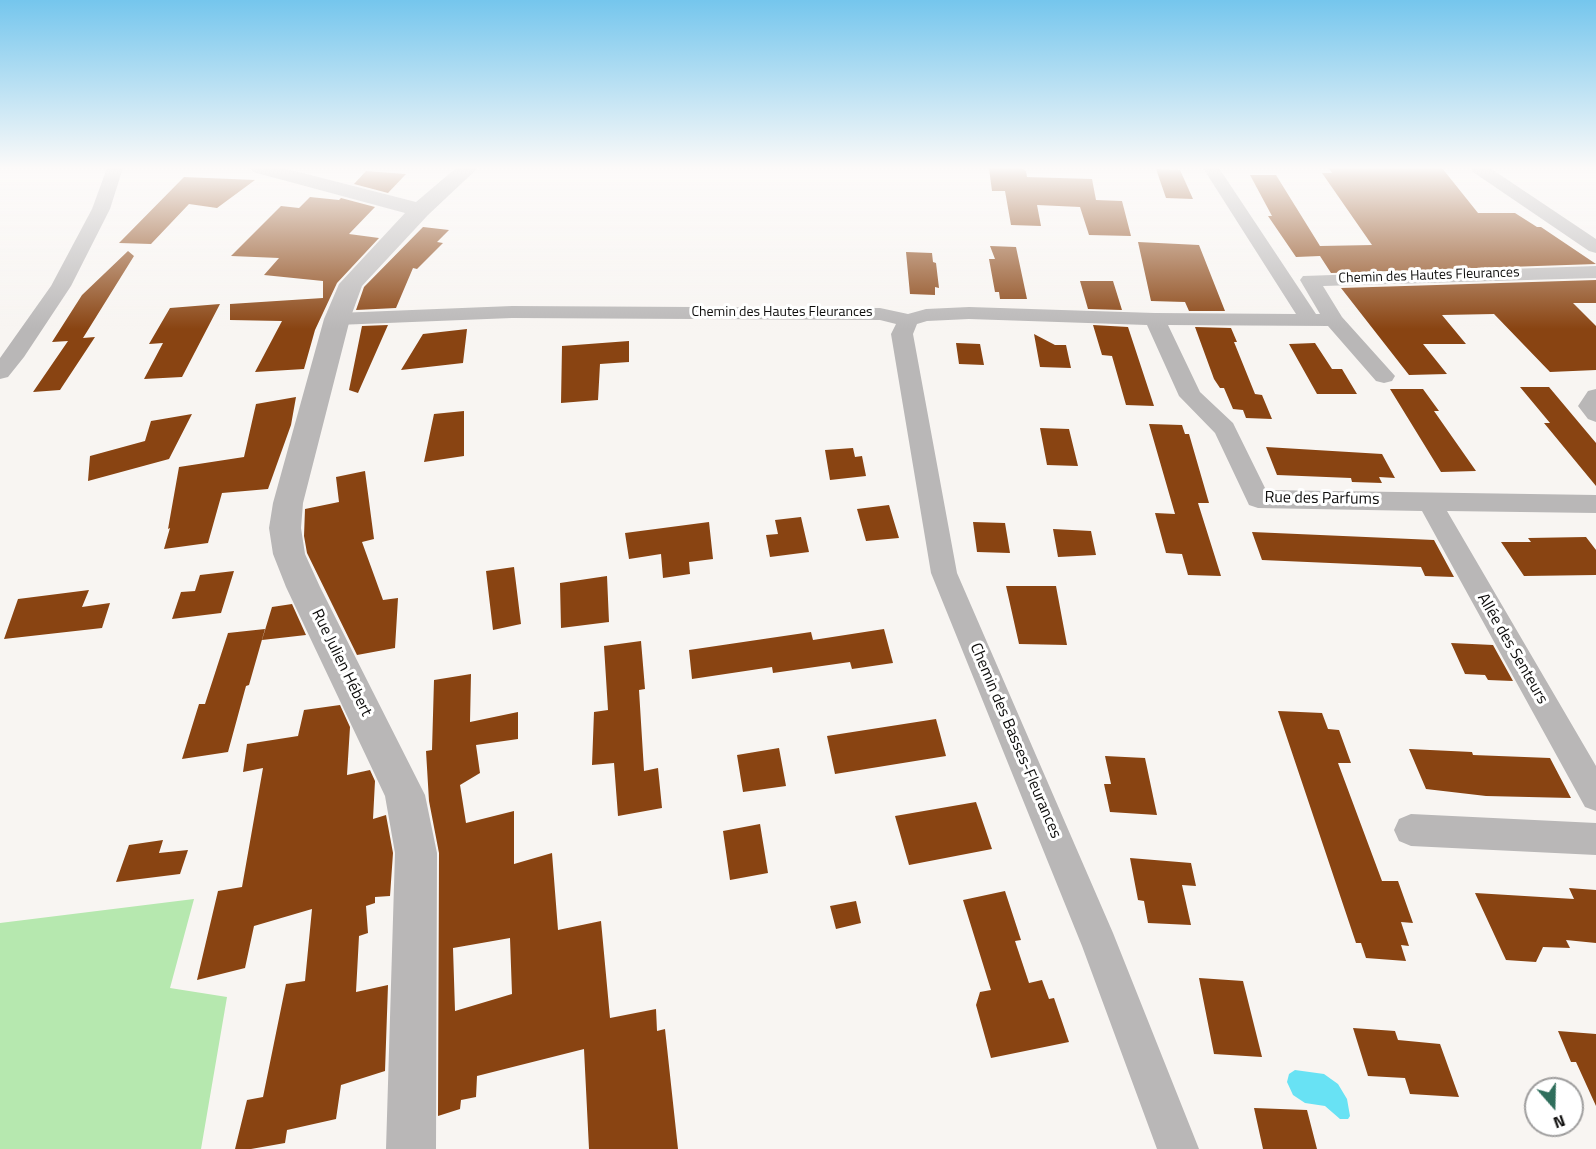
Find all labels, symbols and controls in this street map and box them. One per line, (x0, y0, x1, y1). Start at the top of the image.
street label: Chemin des Hautes Fleurances (1338, 264, 1520, 288)
street label: Chemin des Hautes Fleurances (691, 305, 873, 321)
street label: Rue des Parfums (1264, 488, 1380, 510)
street label: Allée des Senteurs (1473, 590, 1551, 708)
street label: Rue Julien Hébert (307, 606, 375, 720)
street label: Chemin des Basses-Fleurances (965, 640, 1065, 842)
north arrow (1524, 1077, 1584, 1137)
text: N (1550, 1109, 1569, 1135)

